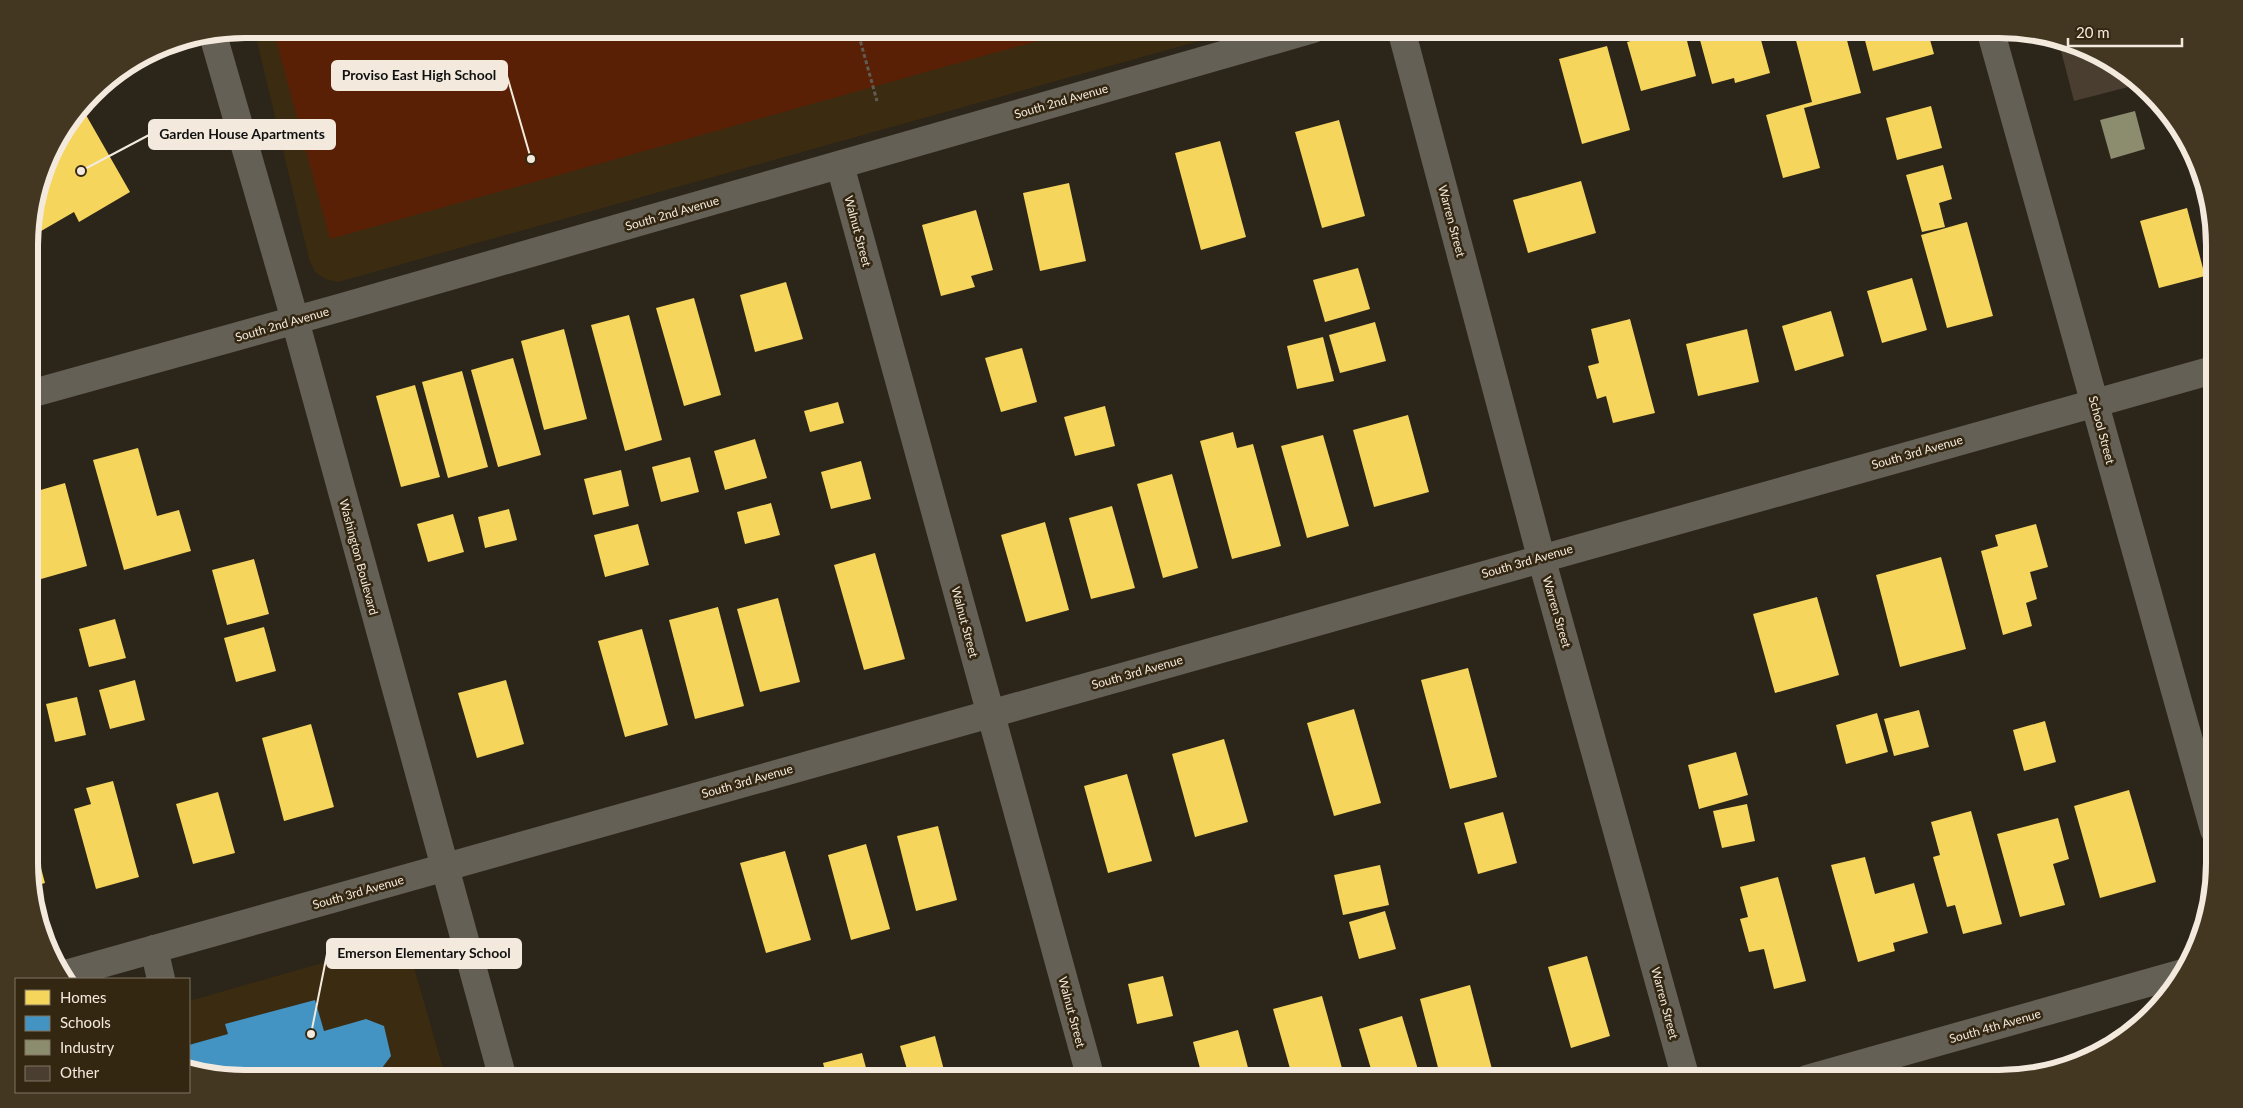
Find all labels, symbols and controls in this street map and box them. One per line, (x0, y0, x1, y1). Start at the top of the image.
scale bar (2068, 15, 2182, 47)
text: 20 m (2076, 23, 2110, 41)
callout: Proviso East High School (332, 61, 507, 90)
text: Proviso East High School (342, 66, 496, 83)
street label: South 2nd Avenue (1012, 80, 1110, 122)
callout: Garden House Apartments (149, 120, 335, 149)
text: Garden House Apartments (159, 125, 325, 142)
street label: Warren Street (1435, 183, 1469, 259)
street label: South 2nd Avenue (623, 192, 721, 234)
street label: Walnut Street (841, 194, 875, 269)
street label: South 2nd Avenue (233, 303, 331, 345)
street label: School Street (2086, 394, 2118, 466)
street label: South 3rd Avenue (1870, 432, 1964, 472)
street label: Washington Boulevard (336, 497, 382, 617)
street label: South 3rd Avenue (1480, 541, 1574, 581)
street label: Warren Street (1540, 574, 1575, 650)
street label: Walnut Street (948, 585, 982, 660)
street label: South 3rd Avenue (1090, 652, 1184, 692)
street label: South 3rd Avenue (700, 761, 794, 801)
street label: South 3rd Avenue (311, 872, 405, 912)
callout: Emerson Elementary School (327, 939, 521, 968)
text: Emerson Elementary School (337, 944, 511, 961)
street label: Warren Street (1648, 965, 1682, 1041)
street label: Walnut Street (1055, 975, 1089, 1050)
legend (15, 978, 190, 1093)
text: Homes (60, 988, 106, 1006)
street label: South 4th Avenue (1948, 1006, 2042, 1046)
text: Schools (60, 1013, 111, 1031)
text: Industry (60, 1038, 115, 1056)
text: Other (60, 1063, 100, 1081)

